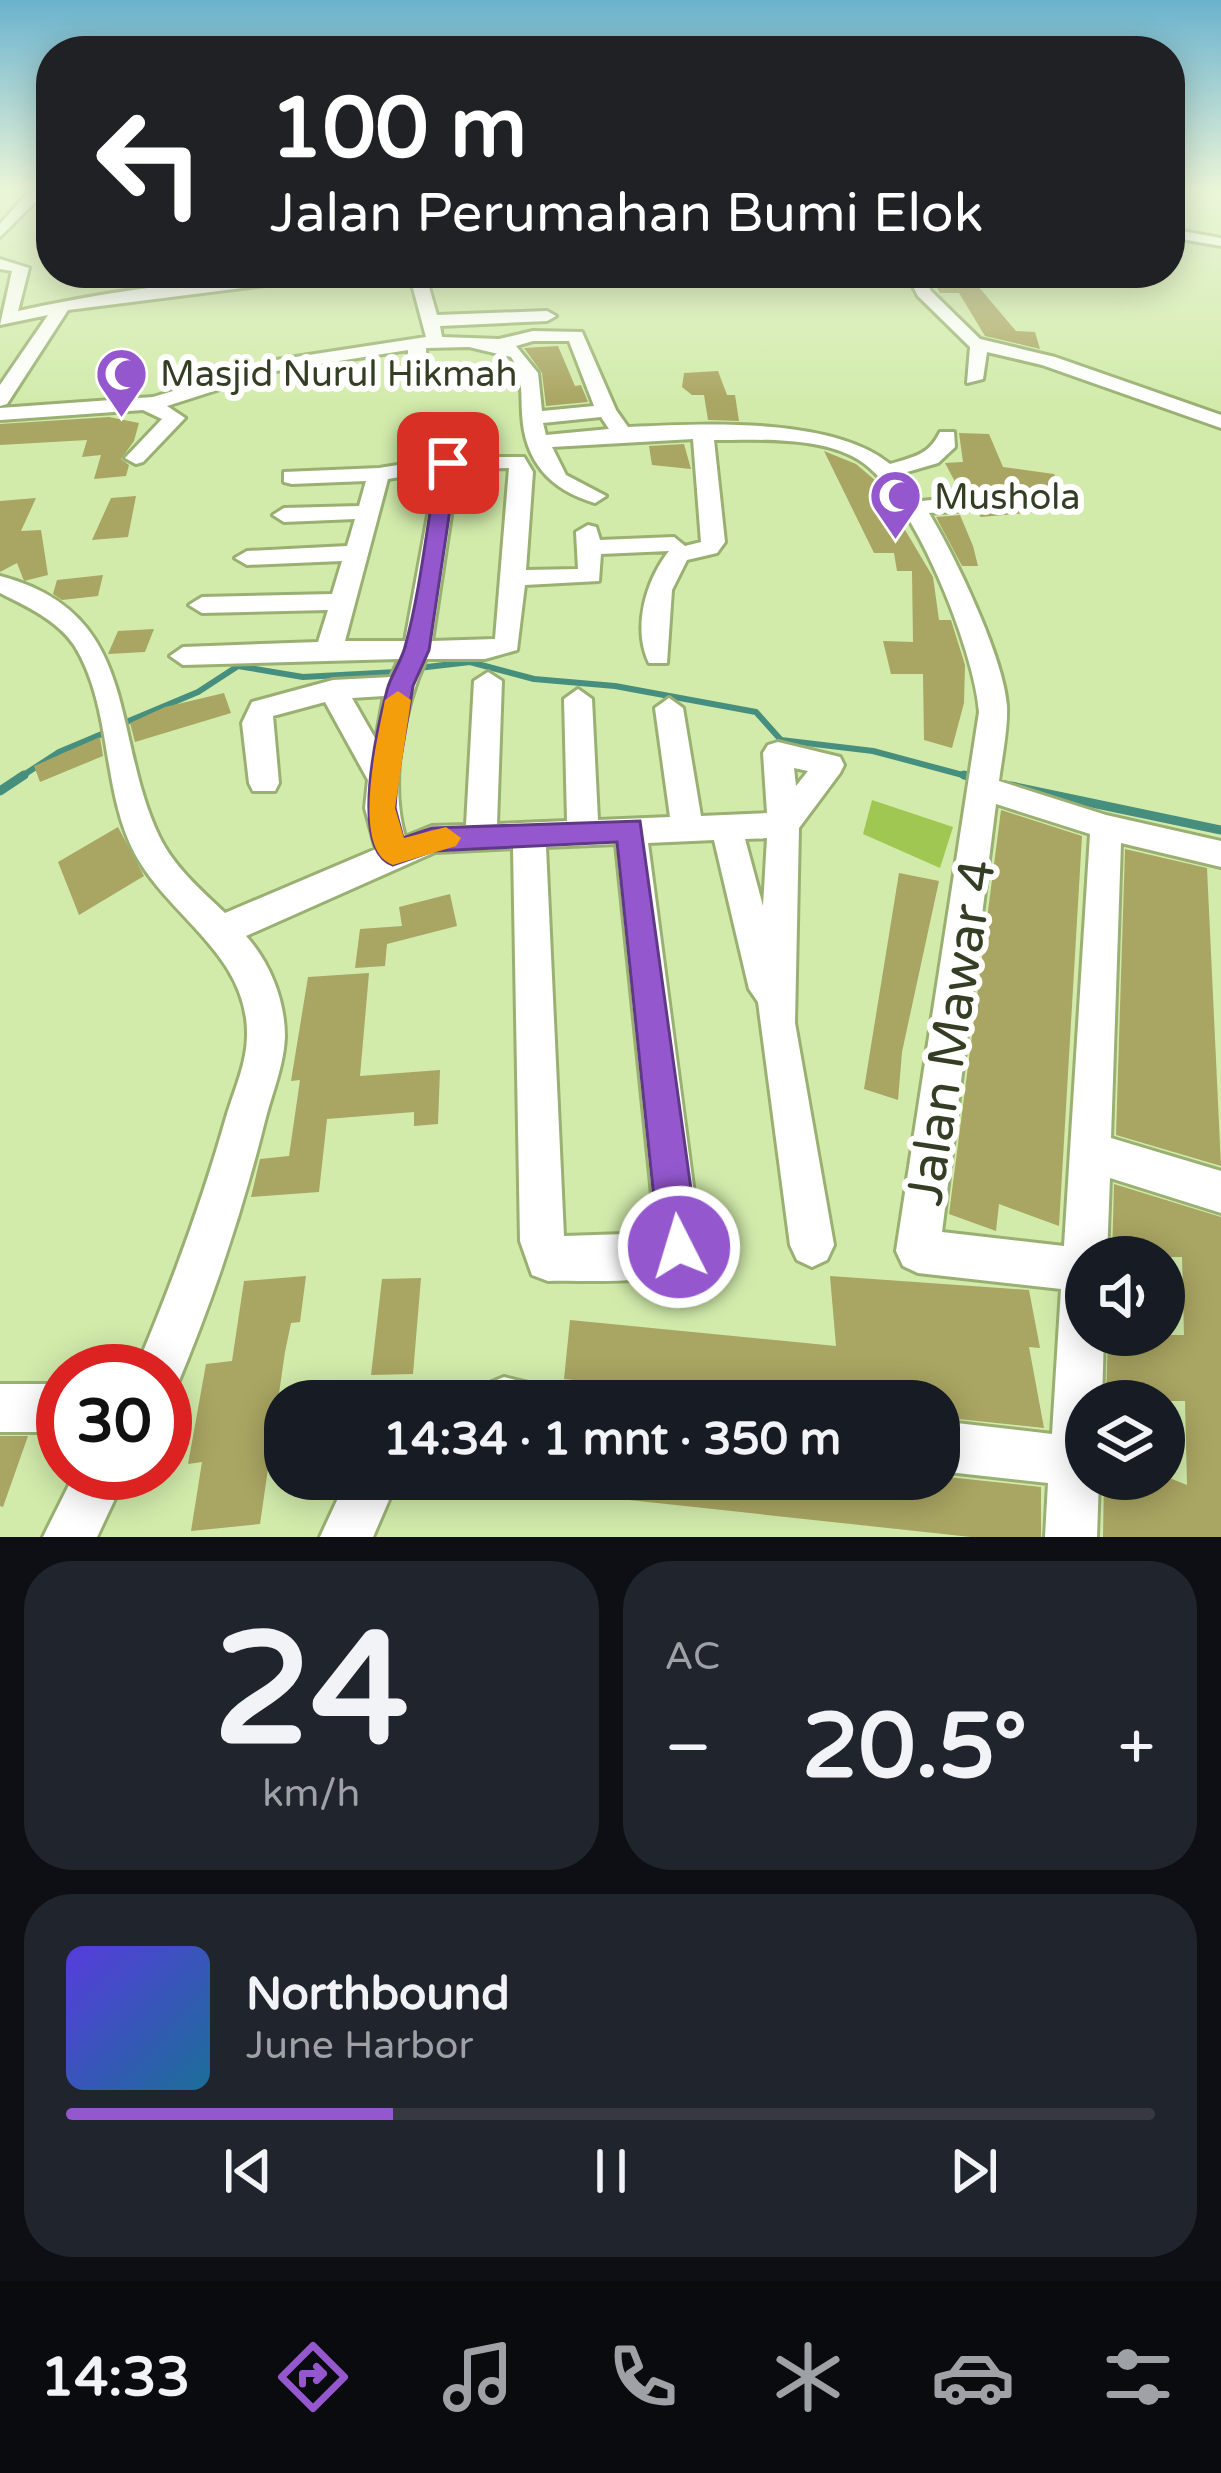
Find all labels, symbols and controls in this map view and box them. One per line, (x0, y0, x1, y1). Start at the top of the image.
text: 100 m (270, 79, 527, 180)
icon: left (72, 84, 228, 240)
text: Jalan Perumahan Bumi Elok (270, 181, 983, 246)
mosque icon: Masjid Nurul Hikmah (93, 345, 149, 419)
place label: Masjid Nurul Hikmah (160, 353, 517, 396)
pin (397, 412, 499, 514)
icon: arrive (415, 430, 481, 496)
mosque icon: Mushola (867, 468, 923, 542)
place label: Mushola (934, 476, 1081, 519)
street label: Jalan Mawar 4 (894, 855, 1010, 1210)
position arrow (616, 1184, 742, 1310)
map controls (1065, 1236, 1185, 1500)
button: sound (1065, 1236, 1185, 1356)
speed limit sign: 30 (36, 1344, 192, 1500)
button: layers (1065, 1380, 1185, 1500)
text: 14:34 · 1 mnt · 350 m (383, 1413, 841, 1467)
text: 24 (213, 1598, 409, 1786)
text: AC (665, 1633, 720, 1680)
text: 20.5° (802, 1693, 1027, 1802)
text: − (665, 1708, 712, 1788)
text: + (1118, 1708, 1155, 1788)
text: km/h (262, 1770, 360, 1817)
text: Northbound (246, 1968, 510, 2022)
text: June Harbor (246, 2022, 473, 2069)
icon: previous (215, 2138, 281, 2204)
icon: pause (578, 2138, 644, 2204)
icon: next (941, 2138, 1007, 2204)
icon: directions (271, 2335, 355, 2419)
icon: music (436, 2335, 520, 2419)
icon: phone (601, 2335, 685, 2419)
icon: climate (766, 2335, 850, 2419)
icon: car (931, 2335, 1015, 2419)
icon: filters (1096, 2335, 1180, 2419)
text: 14:33 (41, 2345, 190, 2410)

